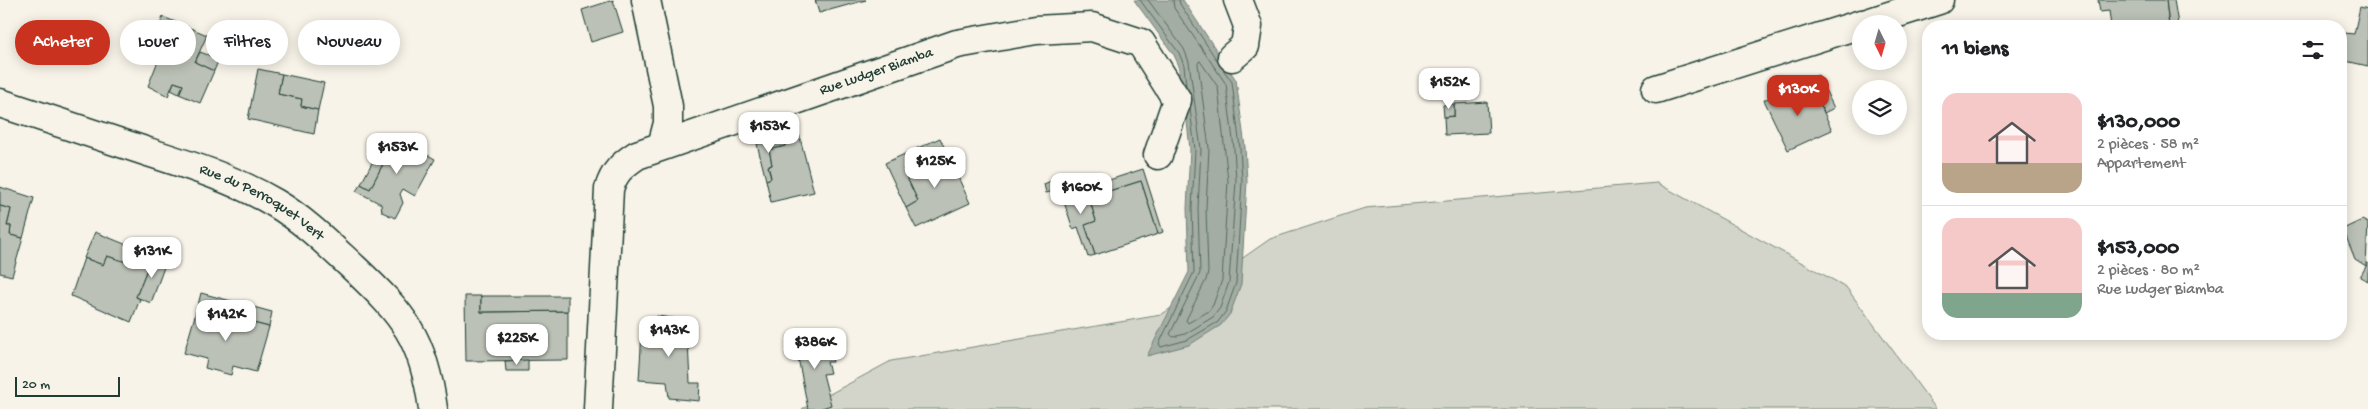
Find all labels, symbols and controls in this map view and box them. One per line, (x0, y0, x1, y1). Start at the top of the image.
north arrow (1852, 15, 1908, 70)
map controls (1852, 15, 1907, 135)
chip: Acheter (15, 20, 110, 65)
chip: Louer (120, 20, 196, 65)
chip: Filtres (206, 20, 288, 65)
chip: Nouveau (298, 20, 400, 65)
icon: filters (2299, 36, 2327, 64)
text: 11 biens (1942, 38, 2008, 63)
street label: Rue Ludger Biamba (817, 44, 936, 100)
pin: $152K (1414, 68, 1484, 110)
text: $152K (1430, 74, 1468, 93)
pin: $130K (1763, 74, 1833, 117)
button: layers (1852, 80, 1907, 135)
text: $130K (1778, 81, 1818, 100)
text: $130,000 (2097, 111, 2180, 136)
pin: $153K (734, 112, 804, 154)
icon: home (1982, 113, 2042, 173)
text: $153K (749, 118, 789, 137)
pin: $153K (362, 132, 432, 175)
text: 2 pièces · 58 m² (2097, 136, 2199, 155)
text: $153K (377, 139, 417, 158)
pin: $125K (900, 146, 970, 189)
text: $125K (916, 153, 954, 172)
text: Appartement (2097, 155, 2185, 174)
street label: Rue du Perroquet Vert (197, 161, 329, 246)
pin: $160K (1046, 172, 1116, 215)
text: $160K (1061, 179, 1101, 198)
pin: $131K (117, 236, 187, 279)
text: $153,000 (2097, 237, 2179, 262)
icon: home (1982, 238, 2042, 298)
text: $131K (133, 243, 171, 262)
text: 2 pièces · 80 m² (2097, 262, 2200, 281)
text: Rue Ludger Biamba (2097, 281, 2224, 300)
pin: $142K (191, 300, 261, 342)
text: $142K (207, 306, 245, 325)
pin: $143K (634, 316, 704, 358)
text: $143K (650, 322, 688, 341)
pin: $225K (482, 324, 552, 366)
pin: $386K (780, 328, 850, 370)
text: $225K (497, 330, 537, 349)
text: $386K (794, 334, 836, 353)
scale bar (15, 374, 120, 397)
text: 20 m (22, 377, 50, 394)

